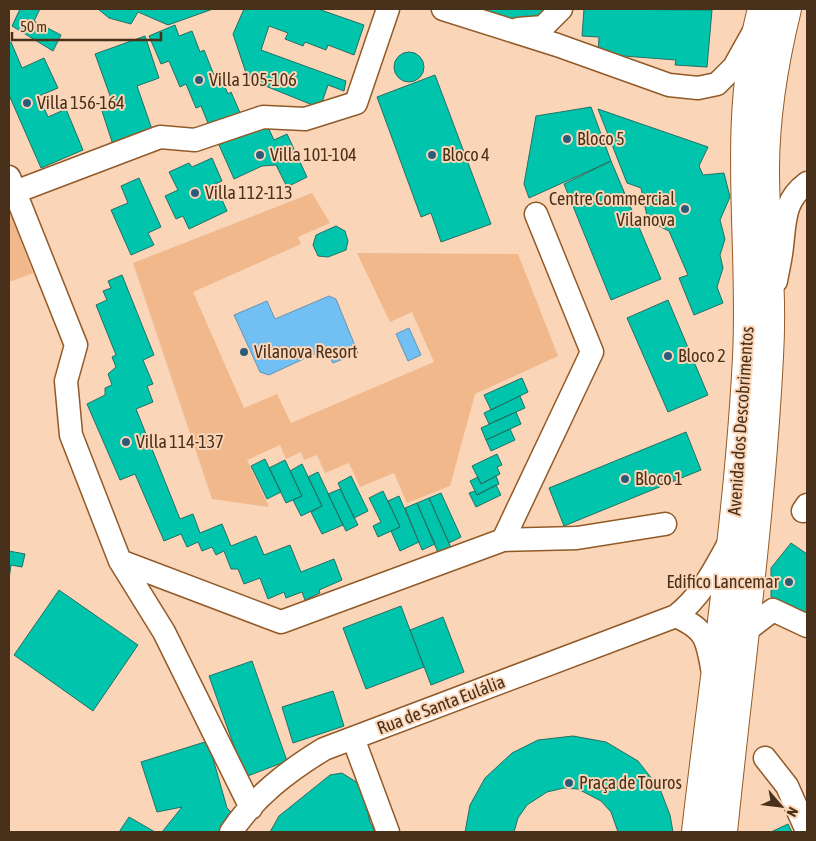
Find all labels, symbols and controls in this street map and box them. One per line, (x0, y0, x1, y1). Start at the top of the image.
scale bar (12, 10, 161, 42)
text: 50 m (20, 18, 47, 35)
place label: Villa 105-106 (209, 69, 297, 90)
marker: Villa 105-106 (193, 74, 205, 86)
place label: Villa 156-164 (37, 92, 125, 113)
marker: Villa 156-164 (21, 97, 33, 109)
place label: Bloco 5 (577, 128, 625, 149)
marker: Bloco 5 (561, 133, 573, 145)
place label: Villa 101-104 (270, 144, 357, 165)
place label: Bloco 4 (442, 144, 490, 165)
marker: Villa 101-104 (254, 149, 266, 161)
marker: Bloco 4 (426, 149, 438, 161)
place label: Villa 112-113 (205, 182, 293, 203)
marker: Villa 112-113 (189, 187, 201, 199)
place label: Centre Commercial Vilanova (549, 188, 675, 230)
marker: Centre Commercial Vilanova (679, 203, 691, 215)
street label: Avenida dos Descobrimentos (723, 326, 758, 516)
place label: Vilanova Resort (254, 341, 357, 362)
place label: Bloco 2 (678, 345, 726, 366)
marker: Vilanova Resort (238, 346, 250, 358)
marker: Bloco 2 (662, 350, 674, 362)
place label: Villa 114-137 (136, 431, 224, 452)
marker: Villa 114-137 (120, 436, 132, 448)
place label: Bloco 1 (635, 468, 683, 489)
marker: Bloco 1 (619, 473, 631, 485)
place label: Edifico Lancemar (666, 571, 780, 592)
marker: Edifico Lancemar (783, 576, 795, 588)
street label: Rua de Santa Eulália (374, 671, 508, 739)
place label: Praça de Touros (579, 772, 682, 793)
marker: Praça de Touros (563, 777, 575, 789)
north arrow (756, 781, 806, 831)
text: N (783, 805, 801, 820)

